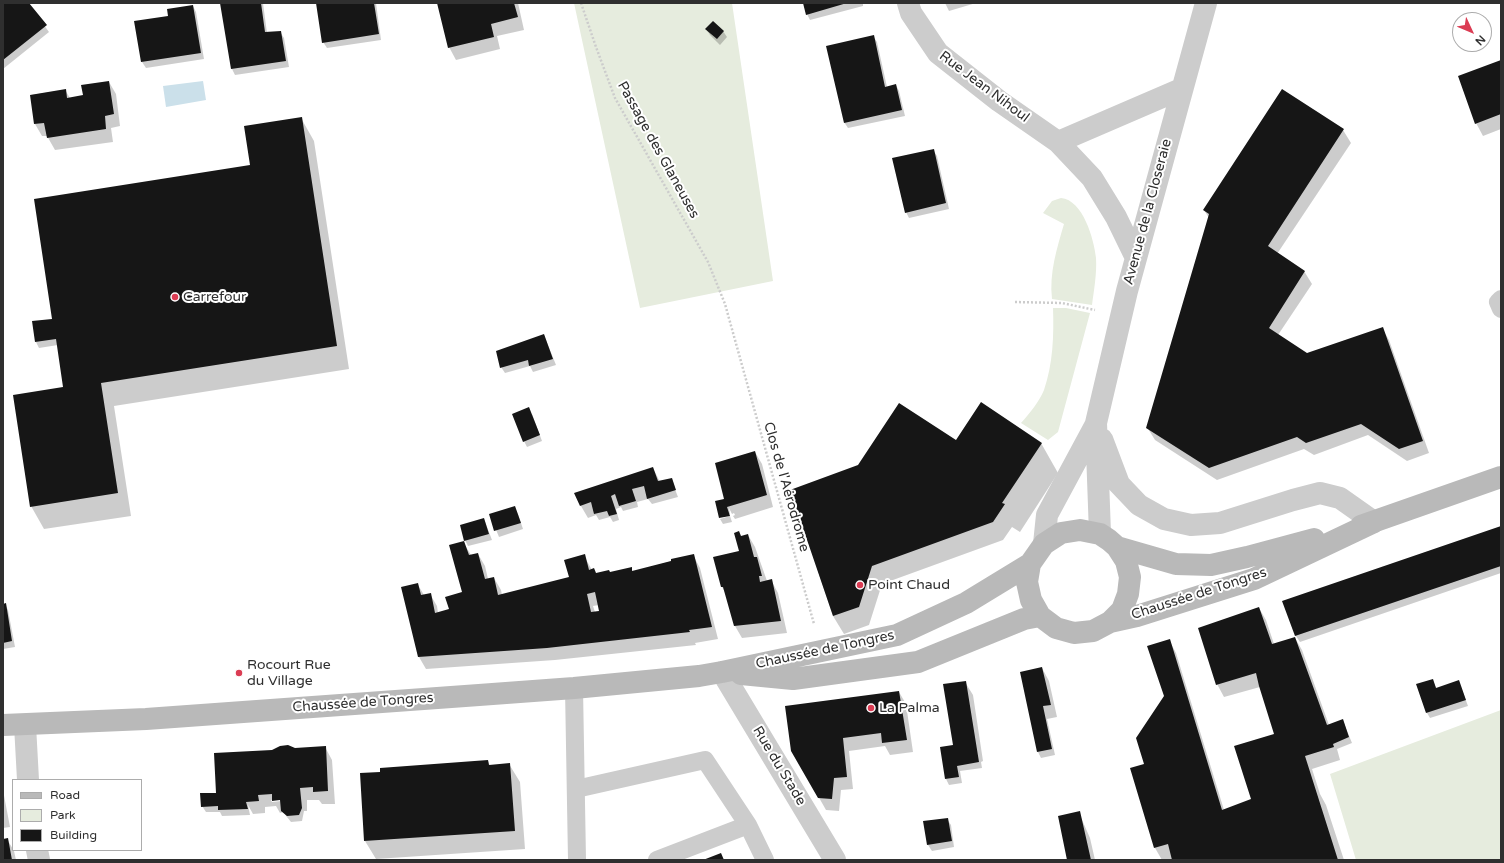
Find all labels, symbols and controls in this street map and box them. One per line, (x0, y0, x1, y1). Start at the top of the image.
north arrow (1452, 12, 1492, 52)
text: N (1473, 32, 1488, 48)
street label: Rue Jean Nihoul (936, 48, 1032, 126)
street label: Passage des Glaneuses (613, 79, 703, 221)
street label: Avenue de la Closeraie (1120, 137, 1176, 287)
place label: Carrefour (183, 289, 246, 305)
marker: Carrefour (170, 292, 180, 302)
street label: Clos de l'Aérodrome (759, 420, 813, 554)
street label: Chaussée de Tongres (1129, 564, 1269, 624)
place label: Point Chaud (868, 577, 950, 593)
marker: Point Chaud (855, 580, 865, 590)
street label: Chaussée de Tongres (754, 627, 896, 673)
place label: Rocourt Rue du Village (247, 657, 331, 690)
marker: Rocourt Rue du Village (234, 668, 244, 678)
street label: Chaussée de Tongres (292, 690, 434, 716)
place label: La Palma (879, 700, 940, 716)
marker: La Palma (866, 703, 876, 713)
street label: Rue du Stade (749, 723, 809, 809)
legend (12, 779, 142, 851)
text: Road (50, 788, 80, 802)
text: Park (50, 808, 76, 822)
text: Building (50, 828, 97, 842)

